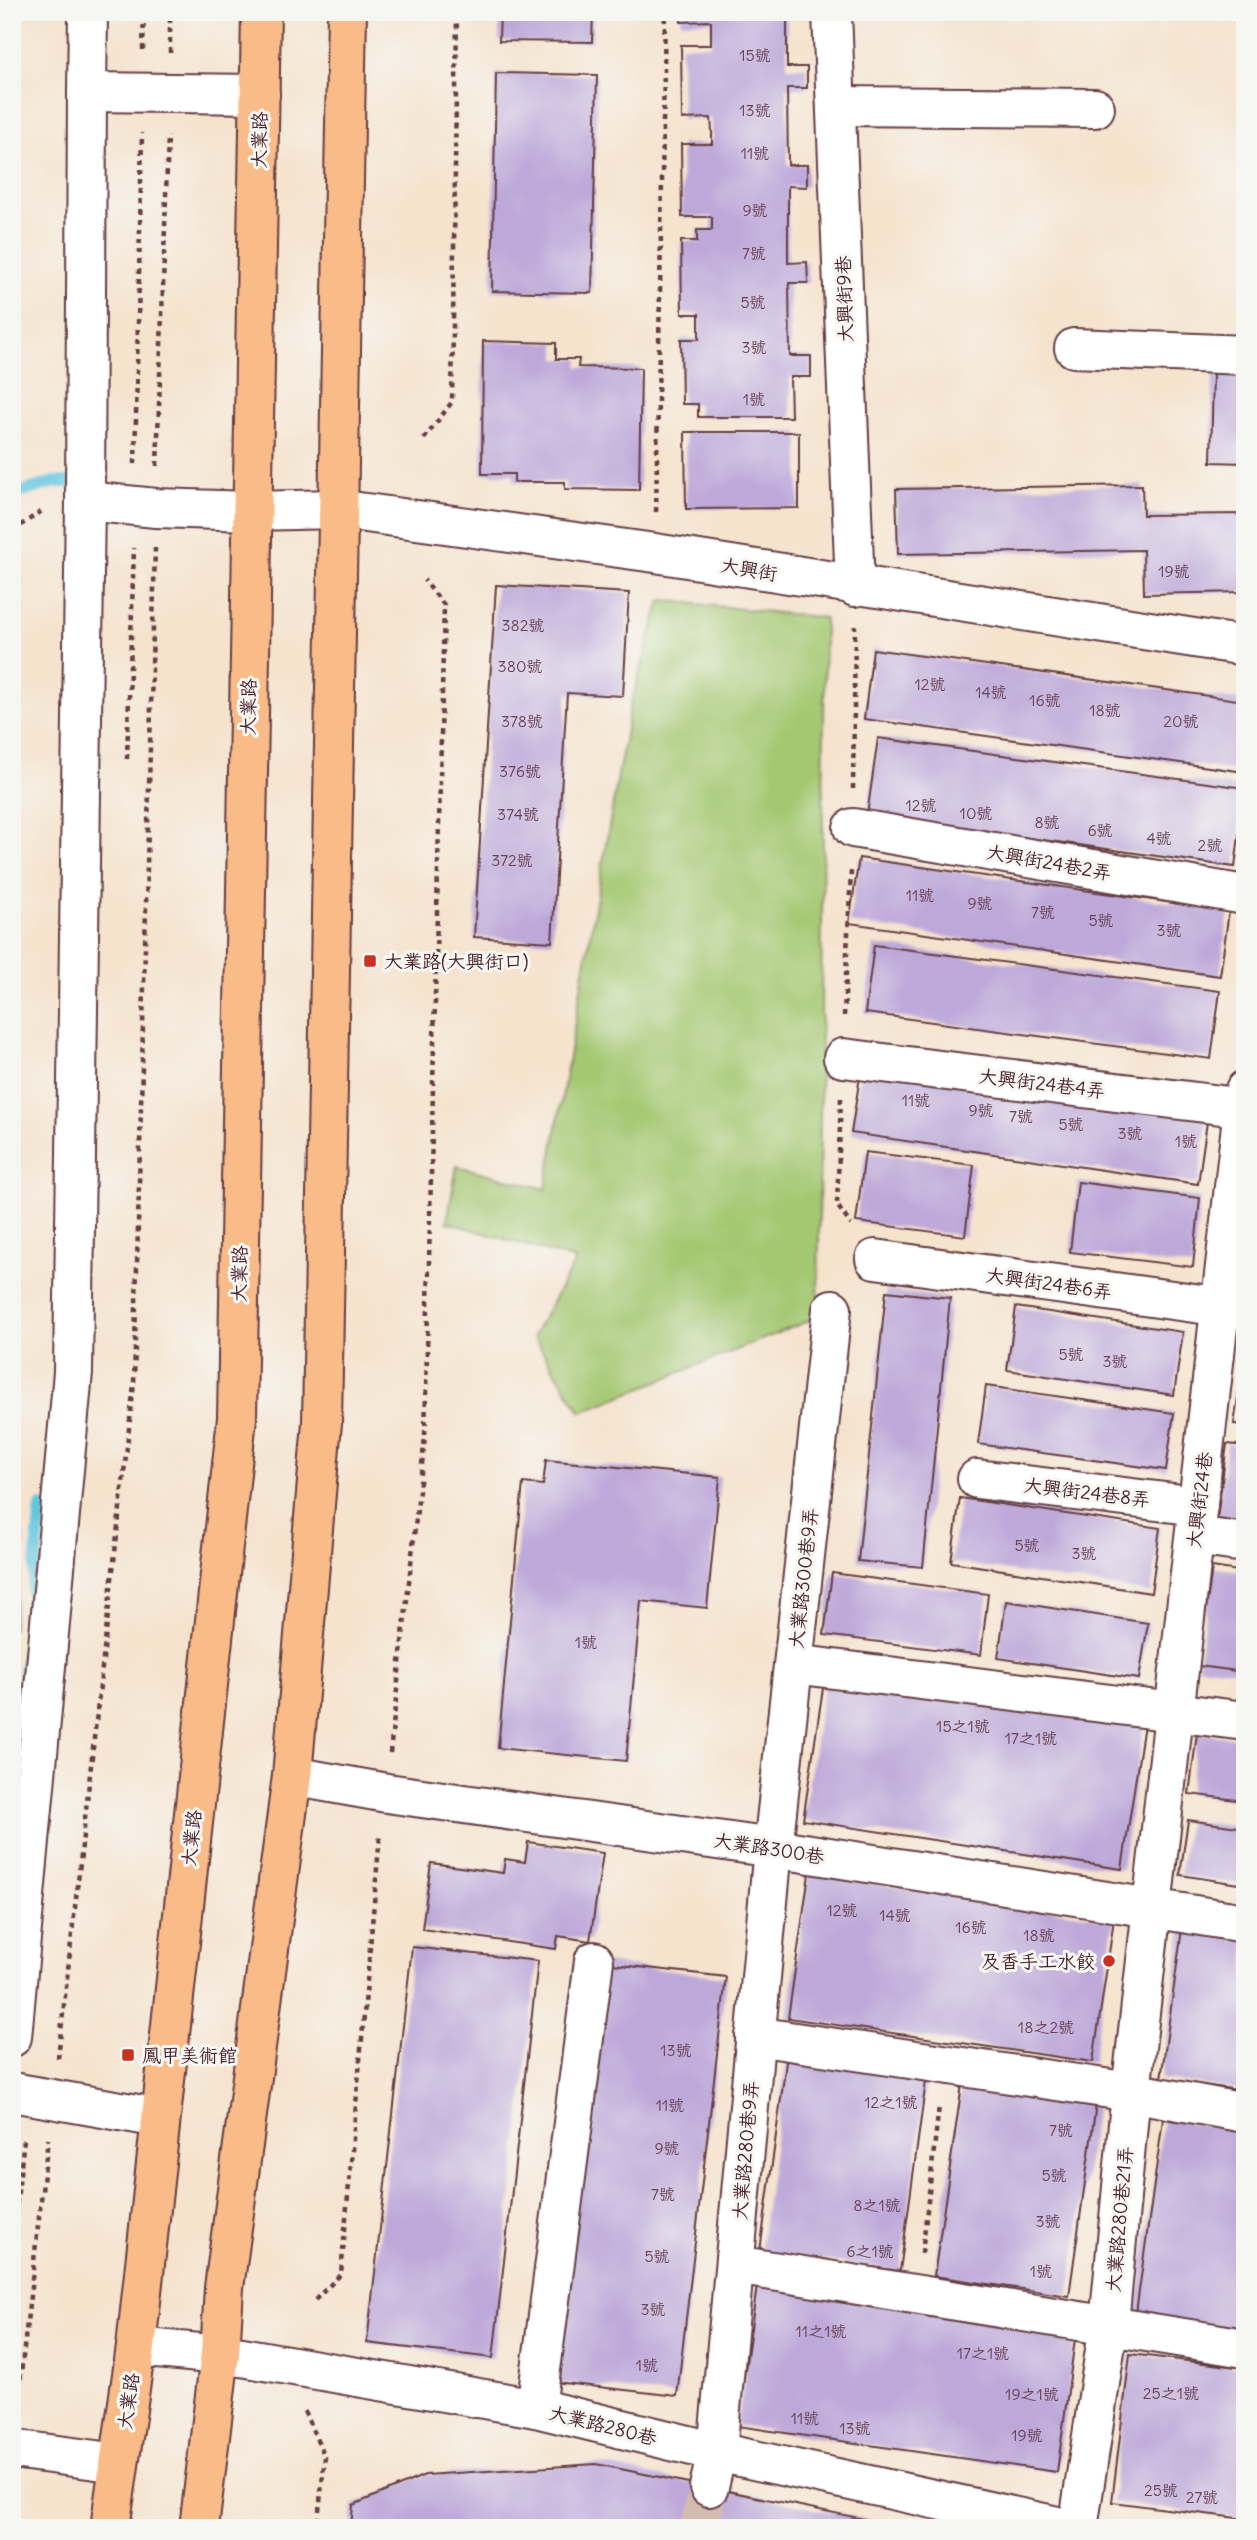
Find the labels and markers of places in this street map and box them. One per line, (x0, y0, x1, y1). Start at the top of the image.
place label: 大業路(大興街口) (384, 949, 529, 973)
marker: 大業路(大興街口) (362, 953, 378, 969)
place label: 及香手工水餃 (981, 1949, 1095, 1973)
marker: 及香手工水餃 (1101, 1953, 1117, 1969)
place label: 鳳甲美術館 (142, 2043, 237, 2067)
marker: 鳳甲美術館 (120, 2047, 136, 2063)

